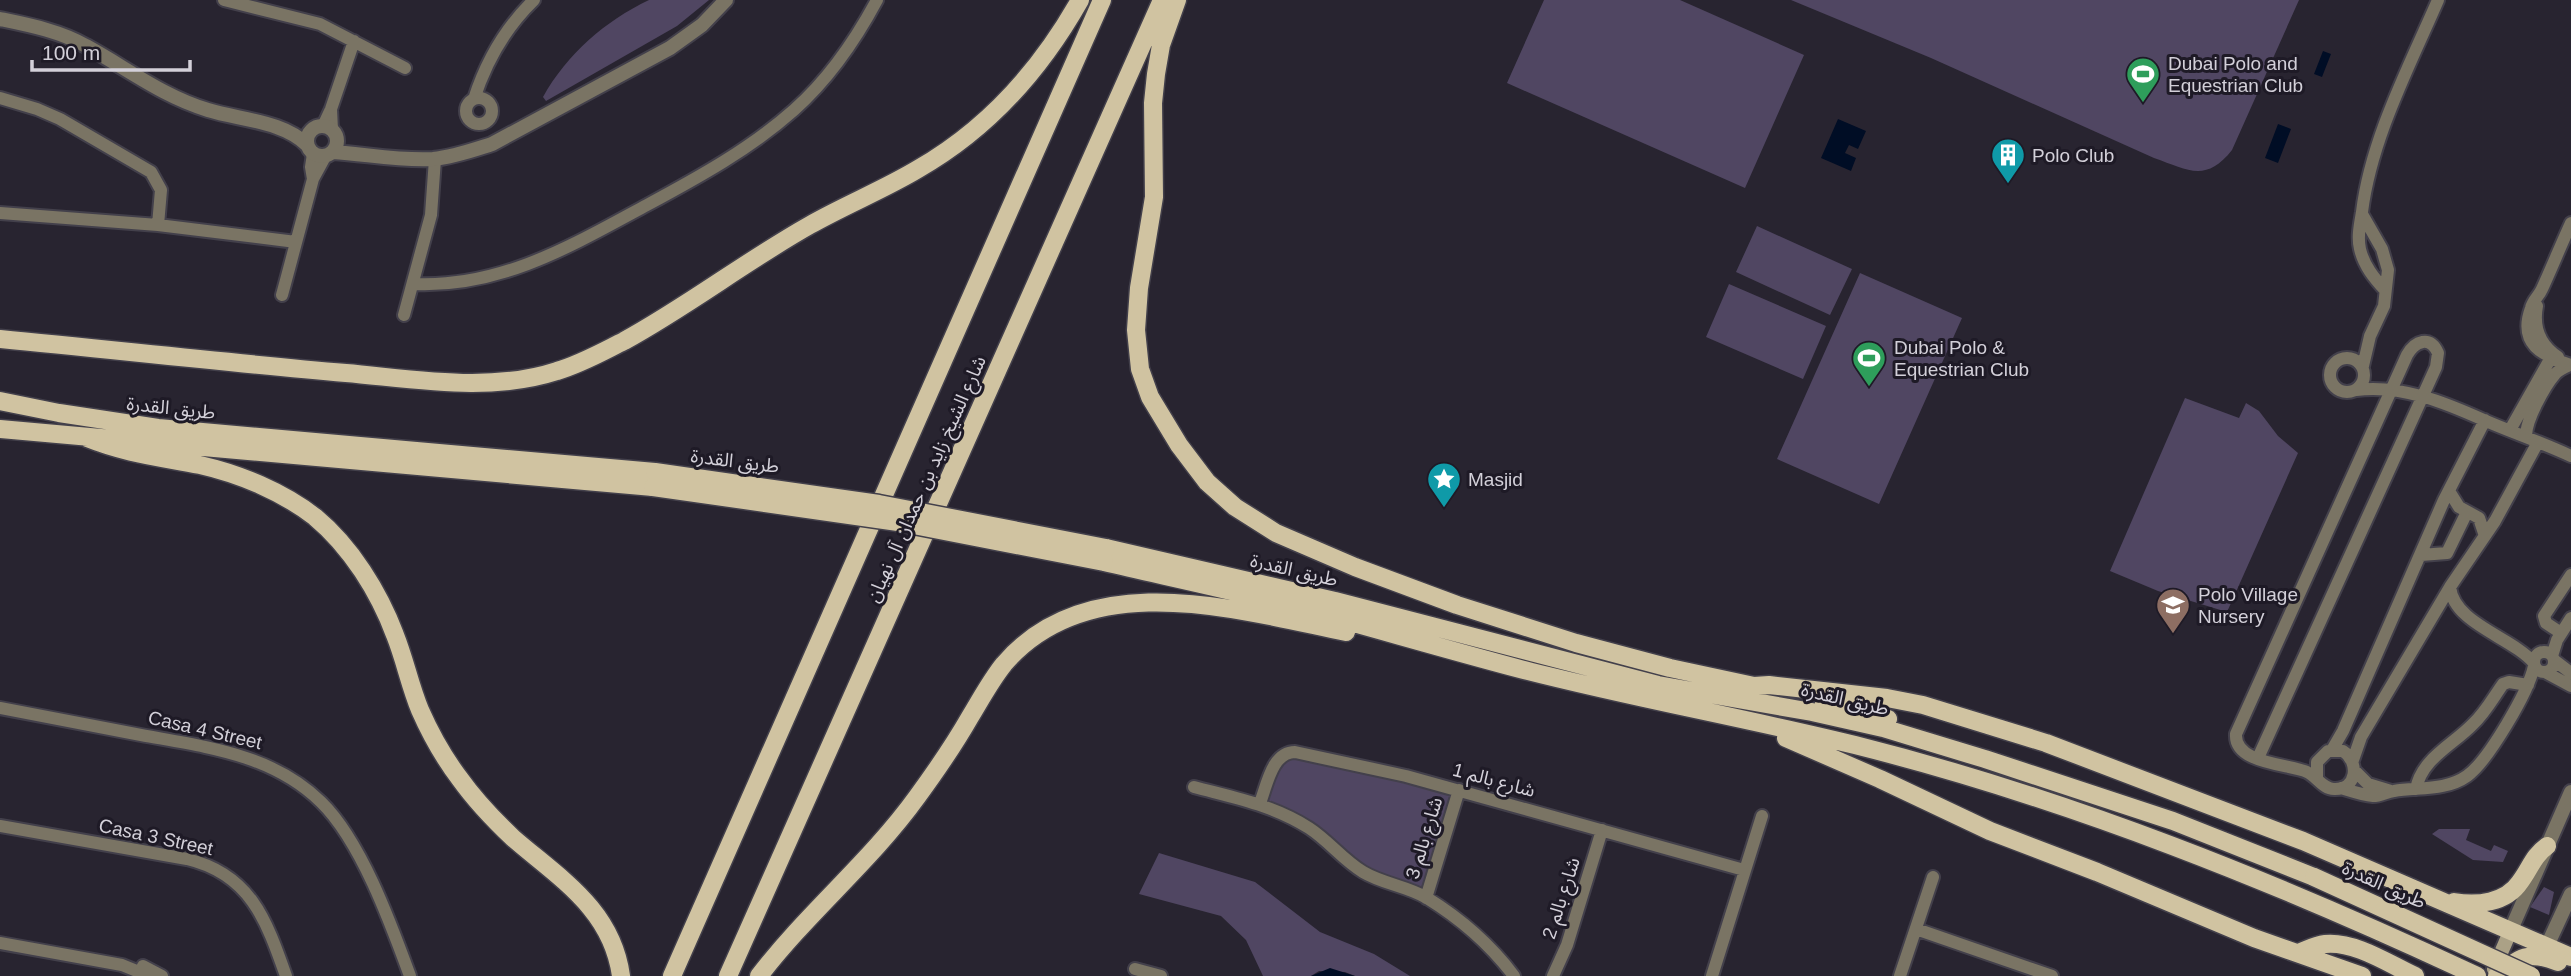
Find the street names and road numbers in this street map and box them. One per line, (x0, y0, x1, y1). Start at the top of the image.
street label: شارع الشيخ زايد بن حمدان آل نهيان (862, 353, 994, 607)
street label: طريق القدرة (126, 393, 216, 424)
street label: طريق القدرة (689, 445, 781, 478)
street label: طريق القدرة (1248, 550, 1340, 591)
street label: طريق القدرة (1799, 679, 1891, 720)
street label: Casa 4 Street (146, 707, 265, 753)
street label: شارع بالم 1 (1449, 759, 1537, 805)
street label: شارع بالم 3 (1402, 795, 1450, 883)
street label: Casa 3 Street (97, 815, 216, 859)
street label: شارع بالم 2 (1538, 855, 1588, 943)
street label: طريق القدرة (2339, 857, 2429, 914)

